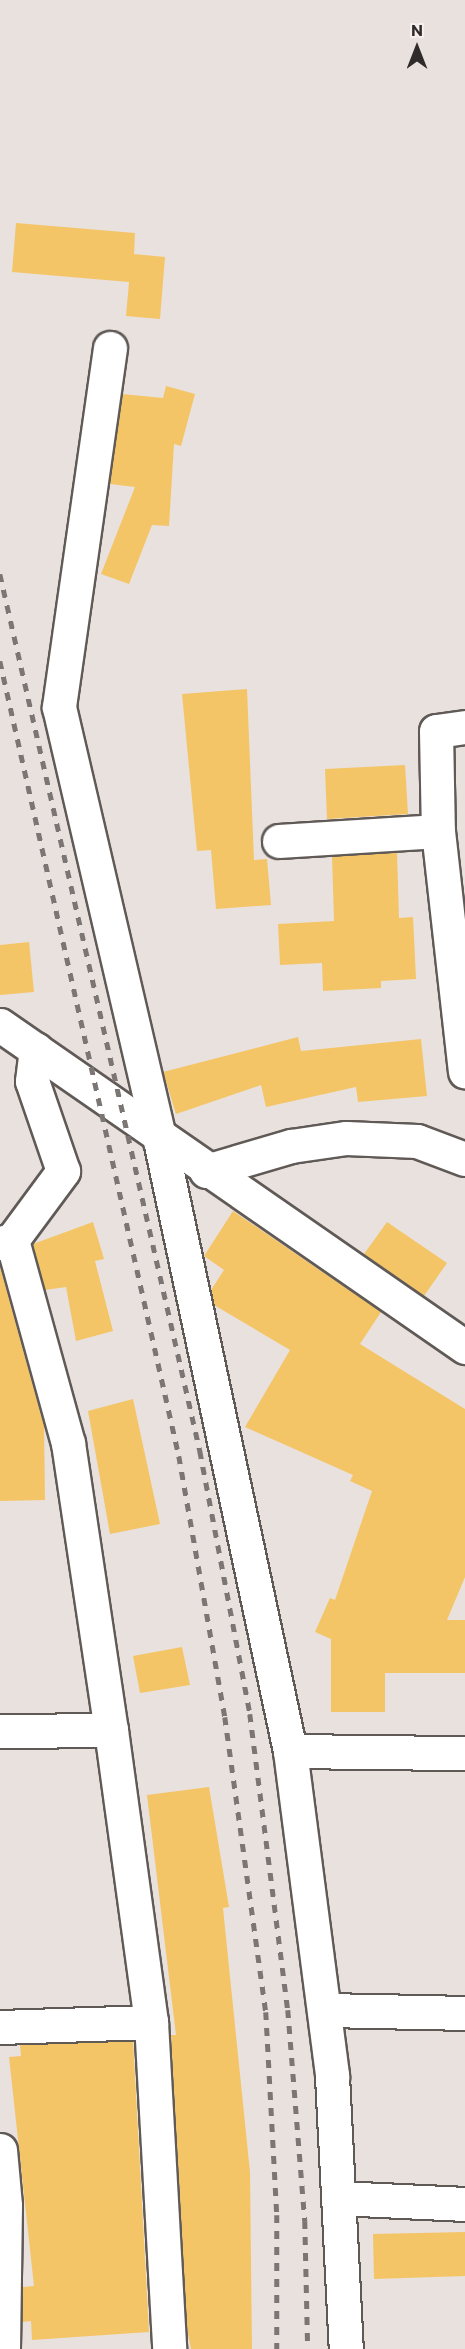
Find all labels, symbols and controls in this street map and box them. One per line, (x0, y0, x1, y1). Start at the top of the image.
north arrow (387, 18, 447, 78)
text: N (411, 20, 423, 39)

